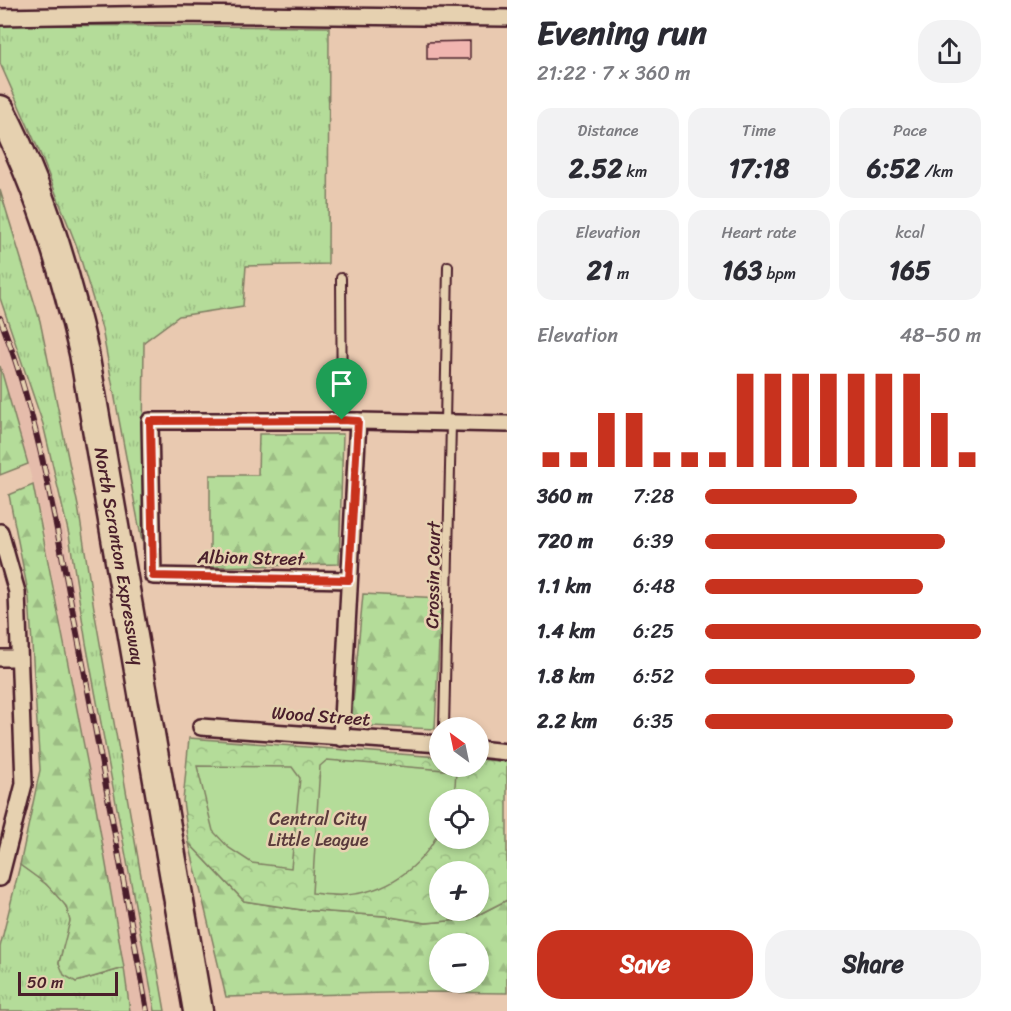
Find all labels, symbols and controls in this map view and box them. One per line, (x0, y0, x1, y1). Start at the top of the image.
text: Evening run (537, 4, 707, 62)
button: share (918, 20, 981, 83)
text: 21:22 · 7 × 360 m (537, 56, 690, 91)
text: Distance (578, 116, 638, 145)
text: Time (742, 116, 776, 145)
text: Pace (893, 116, 927, 145)
text: 2.52 (569, 145, 622, 191)
text: 17:18 (729, 145, 789, 191)
text: 6:52 (867, 145, 920, 191)
text: km (622, 157, 647, 186)
text: /km (920, 157, 953, 186)
text: Elevation (576, 218, 640, 247)
text: Heart rate (721, 218, 797, 247)
text: kcal (895, 218, 925, 247)
text: 21 (587, 247, 613, 293)
text: 163 (722, 247, 762, 293)
text: 165 (889, 247, 931, 293)
text: m (613, 259, 629, 288)
text: bpm (762, 259, 796, 288)
text: Elevation (537, 318, 618, 353)
text: 48–50 m (900, 318, 981, 353)
pin (316, 358, 367, 420)
icon: arrive (325, 367, 358, 400)
street label: North Scranton Expressway (85, 445, 154, 668)
text: 360 m (537, 479, 593, 514)
text: 7:28 (633, 479, 674, 514)
street label: Crossin Court (416, 520, 450, 629)
text: 720 m (537, 524, 593, 559)
text: 6:39 (633, 524, 674, 559)
street label: Albion Street (196, 541, 305, 575)
text: 1.1 km (537, 569, 591, 604)
text: 6:48 (633, 569, 675, 604)
text: 1.4 km (537, 614, 595, 649)
text: 6:25 (633, 614, 674, 649)
text: 1.8 km (537, 659, 595, 694)
text: 6:52 (633, 659, 674, 694)
street label: Wood Street (271, 697, 371, 735)
text: 2.2 km (537, 704, 597, 739)
text: 6:35 (633, 704, 674, 739)
north arrow (429, 717, 489, 777)
map controls (429, 717, 489, 993)
button: locate (429, 789, 489, 849)
park label: Central City Little League (268, 803, 369, 856)
button: + (429, 861, 489, 921)
button: Save (537, 930, 753, 999)
button: Share (765, 930, 981, 999)
button: − (429, 933, 489, 993)
text: 50 m (27, 968, 63, 997)
scale bar (18, 969, 118, 996)

